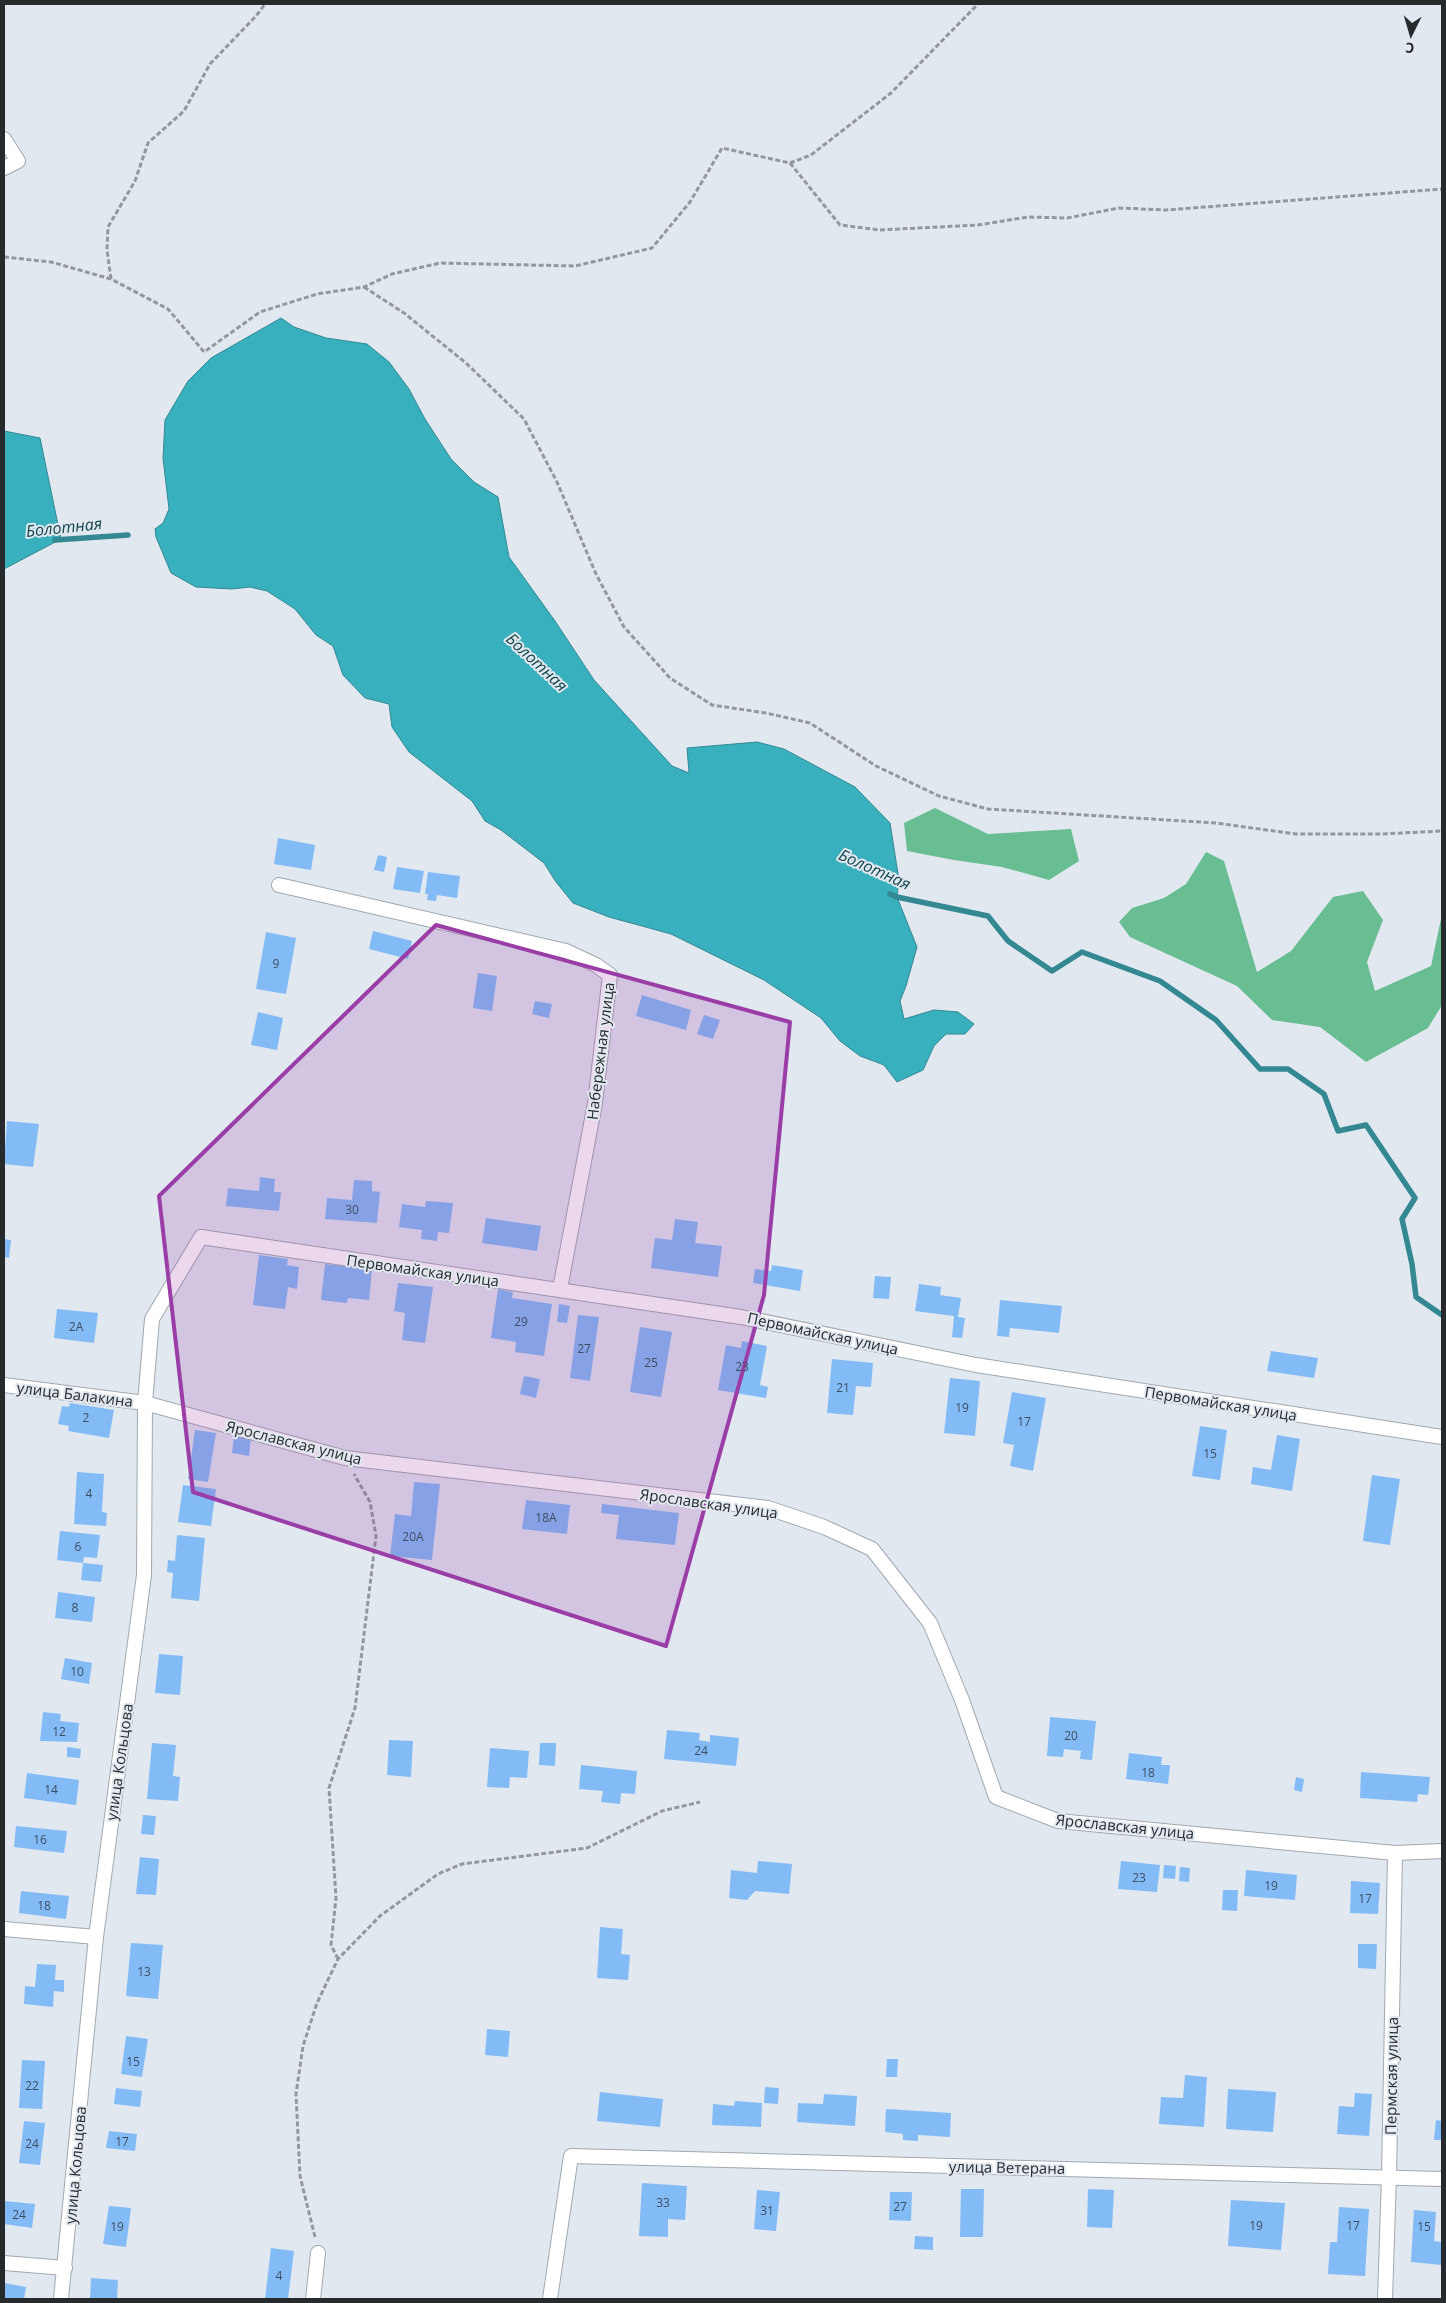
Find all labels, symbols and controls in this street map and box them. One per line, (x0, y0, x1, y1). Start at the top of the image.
north arrow (1386, 10, 1436, 60)
text: С (1404, 39, 1415, 58)
water label: Болотная (25, 512, 103, 542)
water label: Болотная (501, 628, 573, 696)
water label: Болотная (836, 843, 914, 895)
house number: 9 (273, 955, 280, 972)
street label: Набережная улица (582, 981, 618, 1121)
house number: 30 (345, 1201, 359, 1218)
street label: Первомайская улица (345, 1249, 501, 1291)
street label: Первомайская улица (746, 1307, 900, 1359)
house number: 29 (514, 1313, 528, 1330)
house number: 2А (69, 1318, 84, 1335)
house number: 27 (577, 1340, 591, 1357)
house number: 25 (644, 1354, 658, 1371)
house number: 23 (735, 1358, 749, 1375)
street label: улица Балакина (16, 1377, 134, 1411)
house number: 21 (836, 1379, 850, 1396)
street label: Первомайская улица (1143, 1381, 1299, 1425)
house number: 19 (955, 1399, 969, 1416)
house number: 2 (83, 1409, 90, 1426)
house number: 17 (1017, 1413, 1031, 1430)
street label: Ярославская улица (224, 1415, 364, 1469)
house number: 15 (1203, 1445, 1217, 1462)
street label: Ярославская улица (639, 1483, 779, 1523)
house number: 4 (86, 1485, 93, 1502)
house number: 18А (535, 1509, 557, 1526)
house number: 20А (402, 1528, 424, 1545)
house number: 6 (75, 1538, 82, 1555)
house number: 8 (72, 1599, 79, 1616)
house number: 10 (70, 1663, 84, 1680)
street label: улица Кольцова (101, 1702, 137, 1822)
house number: 12 (52, 1723, 66, 1740)
house number: 20 (1064, 1727, 1078, 1744)
house number: 24 (694, 1742, 708, 1759)
house number: 18 (1141, 1764, 1155, 1781)
house number: 14 (44, 1781, 58, 1798)
street label: Ярославская улица (1055, 1809, 1195, 1843)
house number: 16 (33, 1831, 47, 1848)
house number: 23 (1132, 1869, 1146, 1886)
house number: 19 (1264, 1877, 1278, 1894)
house number: 17 (1358, 1890, 1372, 1907)
house number: 18 (37, 1897, 51, 1914)
house number: 13 (137, 1963, 151, 1980)
street label: Пермская улица (1380, 2017, 1402, 2135)
house number: 15 (126, 2053, 140, 2070)
house number: 22 (25, 2077, 39, 2094)
street label: улица Кольцова (60, 2105, 90, 2225)
house number: 17 (115, 2133, 129, 2150)
house number: 24 (25, 2135, 39, 2152)
street label: улица Ветерана (949, 2156, 1065, 2178)
house number: 33 (656, 2194, 670, 2211)
house number: 27 (893, 2198, 907, 2215)
house number: 31 (760, 2202, 774, 2219)
house number: 24 (12, 2206, 26, 2223)
house number: 19 (1249, 2217, 1263, 2234)
house number: 17 (1346, 2217, 1360, 2234)
house number: 19 (110, 2218, 124, 2235)
house number: 15 (1417, 2218, 1431, 2235)
house number: 4 (276, 2267, 283, 2284)

